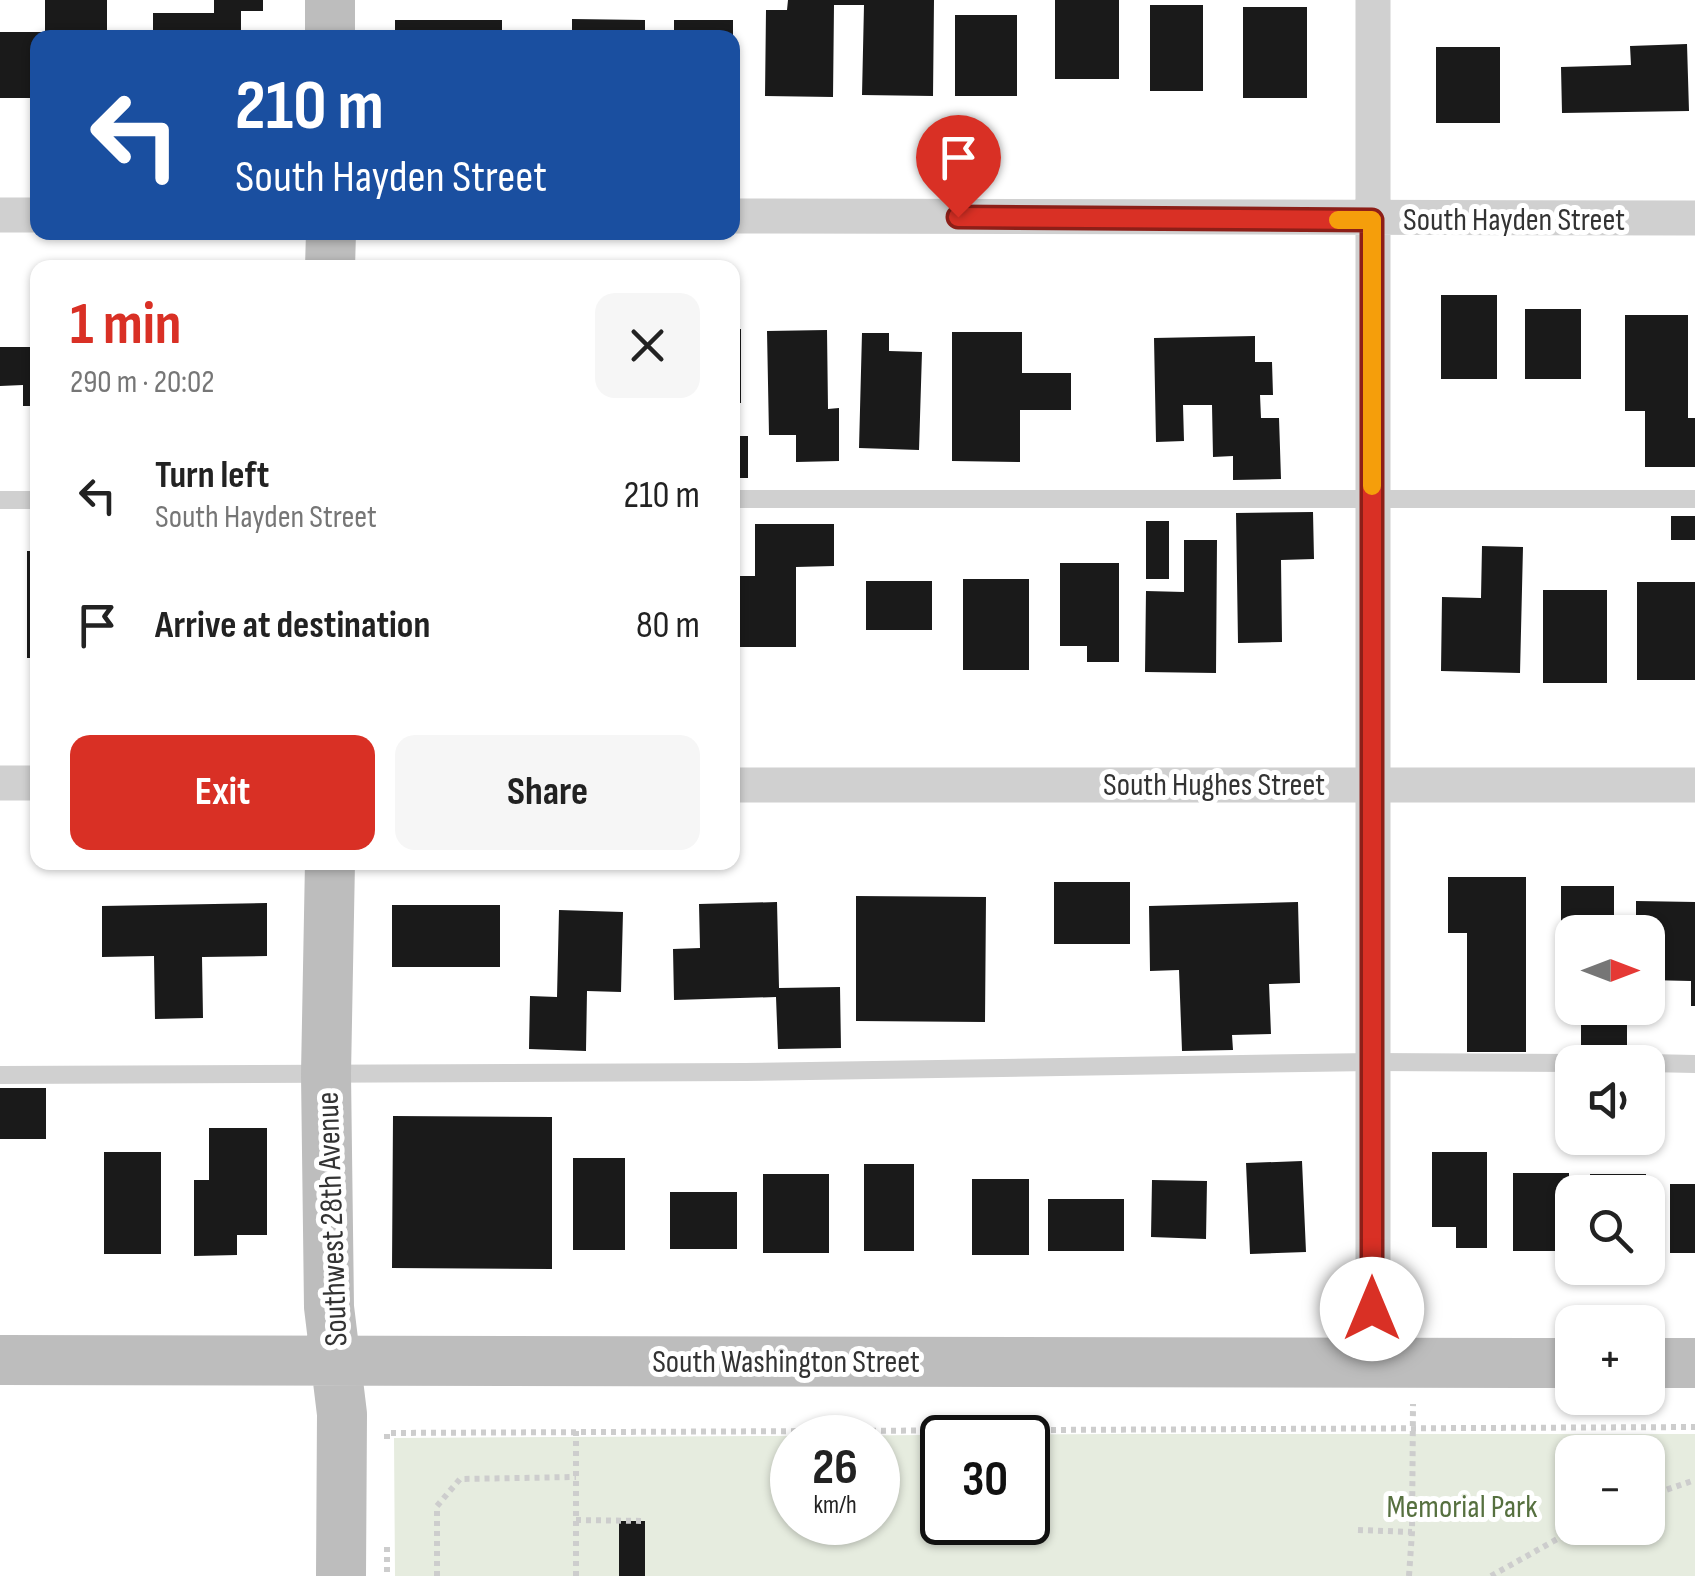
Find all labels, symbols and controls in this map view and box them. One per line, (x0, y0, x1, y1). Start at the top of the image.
text: 210 m (235, 65, 384, 149)
icon: left (70, 70, 200, 200)
pin (916, 115, 1001, 218)
icon: arrive (931, 130, 986, 185)
text: South Hayden Street (235, 150, 547, 205)
street label: South Hayden Street (1403, 201, 1625, 240)
text: 1 min (70, 289, 182, 361)
button: close (595, 293, 700, 398)
text: 290 m · 20:02 (70, 363, 214, 402)
text: Turn left (155, 453, 269, 498)
icon: left (70, 468, 125, 523)
text: 210 m (624, 473, 700, 518)
text: South Hayden Street (155, 498, 377, 537)
icon: arrive (70, 598, 125, 653)
text: Arrive at destination (155, 603, 430, 648)
text: 80 m (636, 603, 700, 648)
button: Exit (70, 735, 375, 850)
button: Share (395, 735, 700, 850)
street label: South Hughes Street (1103, 766, 1325, 805)
north arrow (1555, 915, 1665, 1025)
map controls (1555, 915, 1665, 1545)
button: sound (1555, 1045, 1665, 1155)
street label: Southwest 28th Avenue (309, 1091, 356, 1347)
button: search (1555, 1175, 1665, 1285)
position arrow (1320, 1257, 1424, 1361)
button: + (1555, 1305, 1665, 1415)
street label: South Washington Street (652, 1343, 920, 1382)
speed limit sign: 30 (920, 1415, 1050, 1545)
button: − (1555, 1435, 1665, 1545)
text: 26 (812, 1438, 858, 1498)
park label: Memorial Park (1386, 1488, 1538, 1527)
text: km/h (813, 1490, 857, 1521)

